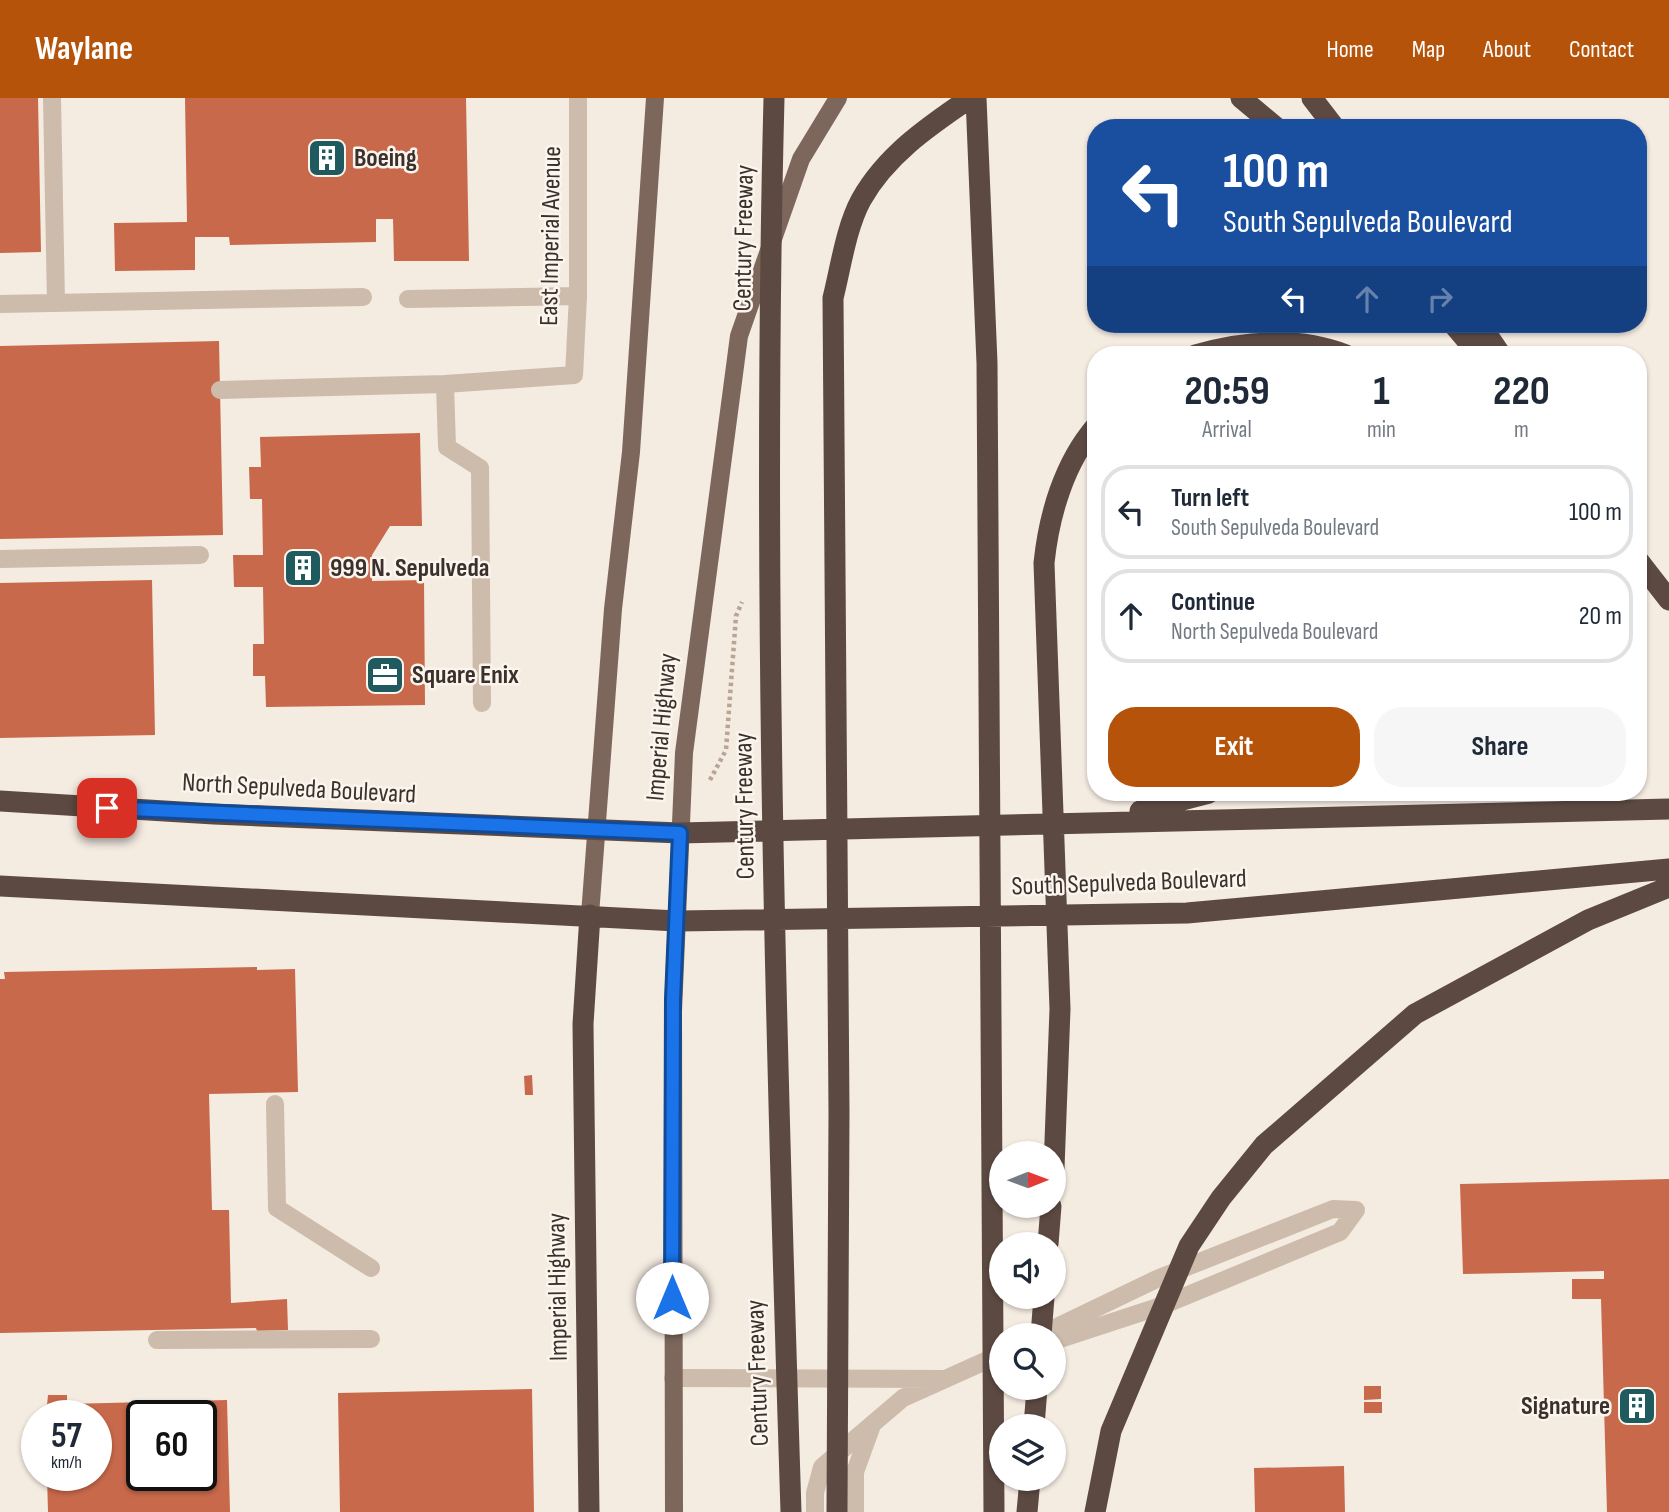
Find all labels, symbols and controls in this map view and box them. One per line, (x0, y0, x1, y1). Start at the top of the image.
text: Waylane (35, 29, 133, 69)
text: Home (1326, 35, 1374, 64)
text: Map (1412, 35, 1445, 64)
text: About (1483, 35, 1531, 64)
text: Contact (1569, 35, 1634, 64)
building icon: Boeing (306, 137, 348, 179)
place label: Boeing (354, 143, 417, 174)
text: 100 m (1223, 143, 1329, 202)
street label: East Imperial Avenue (534, 146, 568, 326)
icon: left (1108, 147, 1199, 238)
street label: Century Freeway (727, 164, 761, 312)
text: South Sepulveda Boulevard (1223, 203, 1513, 242)
icon: left (1275, 280, 1313, 318)
icon: ahead (1348, 280, 1386, 318)
icon: right (1421, 280, 1459, 318)
text: 20:59 (1184, 366, 1270, 417)
text: 1 (1373, 366, 1390, 417)
text: 220 (1493, 366, 1550, 417)
text: Arrival (1202, 416, 1252, 444)
text: min (1367, 416, 1396, 444)
text: m (1514, 416, 1529, 444)
text: Turn left (1171, 483, 1249, 514)
icon: left (1112, 493, 1150, 531)
text: 100 m (1569, 497, 1622, 528)
text: South Sepulveda Boulevard (1171, 514, 1379, 542)
building icon: 999 N. Sepulveda (282, 547, 324, 589)
place label: 999 N. Sepulveda (330, 553, 489, 584)
text: Continue (1171, 587, 1255, 618)
icon: ahead (1112, 597, 1150, 635)
text: 20 m (1579, 601, 1622, 632)
text: North Sepulveda Boulevard (1171, 618, 1378, 646)
street label: Imperial Highway (640, 652, 684, 802)
office icon: Square Enix (364, 654, 406, 696)
place label: Square Enix (412, 660, 519, 691)
button: Exit (1108, 707, 1360, 787)
button: Share (1374, 707, 1626, 787)
street label: Century Freeway (728, 732, 762, 880)
street label: North Sepulveda Boulevard (181, 767, 417, 811)
pin (77, 778, 137, 838)
icon: arrive (88, 789, 126, 827)
street label: South Sepulveda Boulevard (1011, 863, 1247, 903)
north arrow (989, 1141, 1066, 1218)
map controls (989, 1141, 1066, 1491)
street label: Imperial Highway (541, 1213, 575, 1361)
button: sound (989, 1232, 1066, 1309)
position arrow (635, 1261, 709, 1335)
street label: Century Freeway (740, 1299, 776, 1447)
button: search (989, 1323, 1066, 1400)
building icon: Signature (1616, 1385, 1658, 1427)
place label: Signature (1521, 1391, 1610, 1422)
speed limit sign: 60 (126, 1400, 217, 1491)
button: layers (989, 1414, 1066, 1491)
text: 57 (51, 1415, 82, 1458)
text: km/h (51, 1452, 82, 1473)

